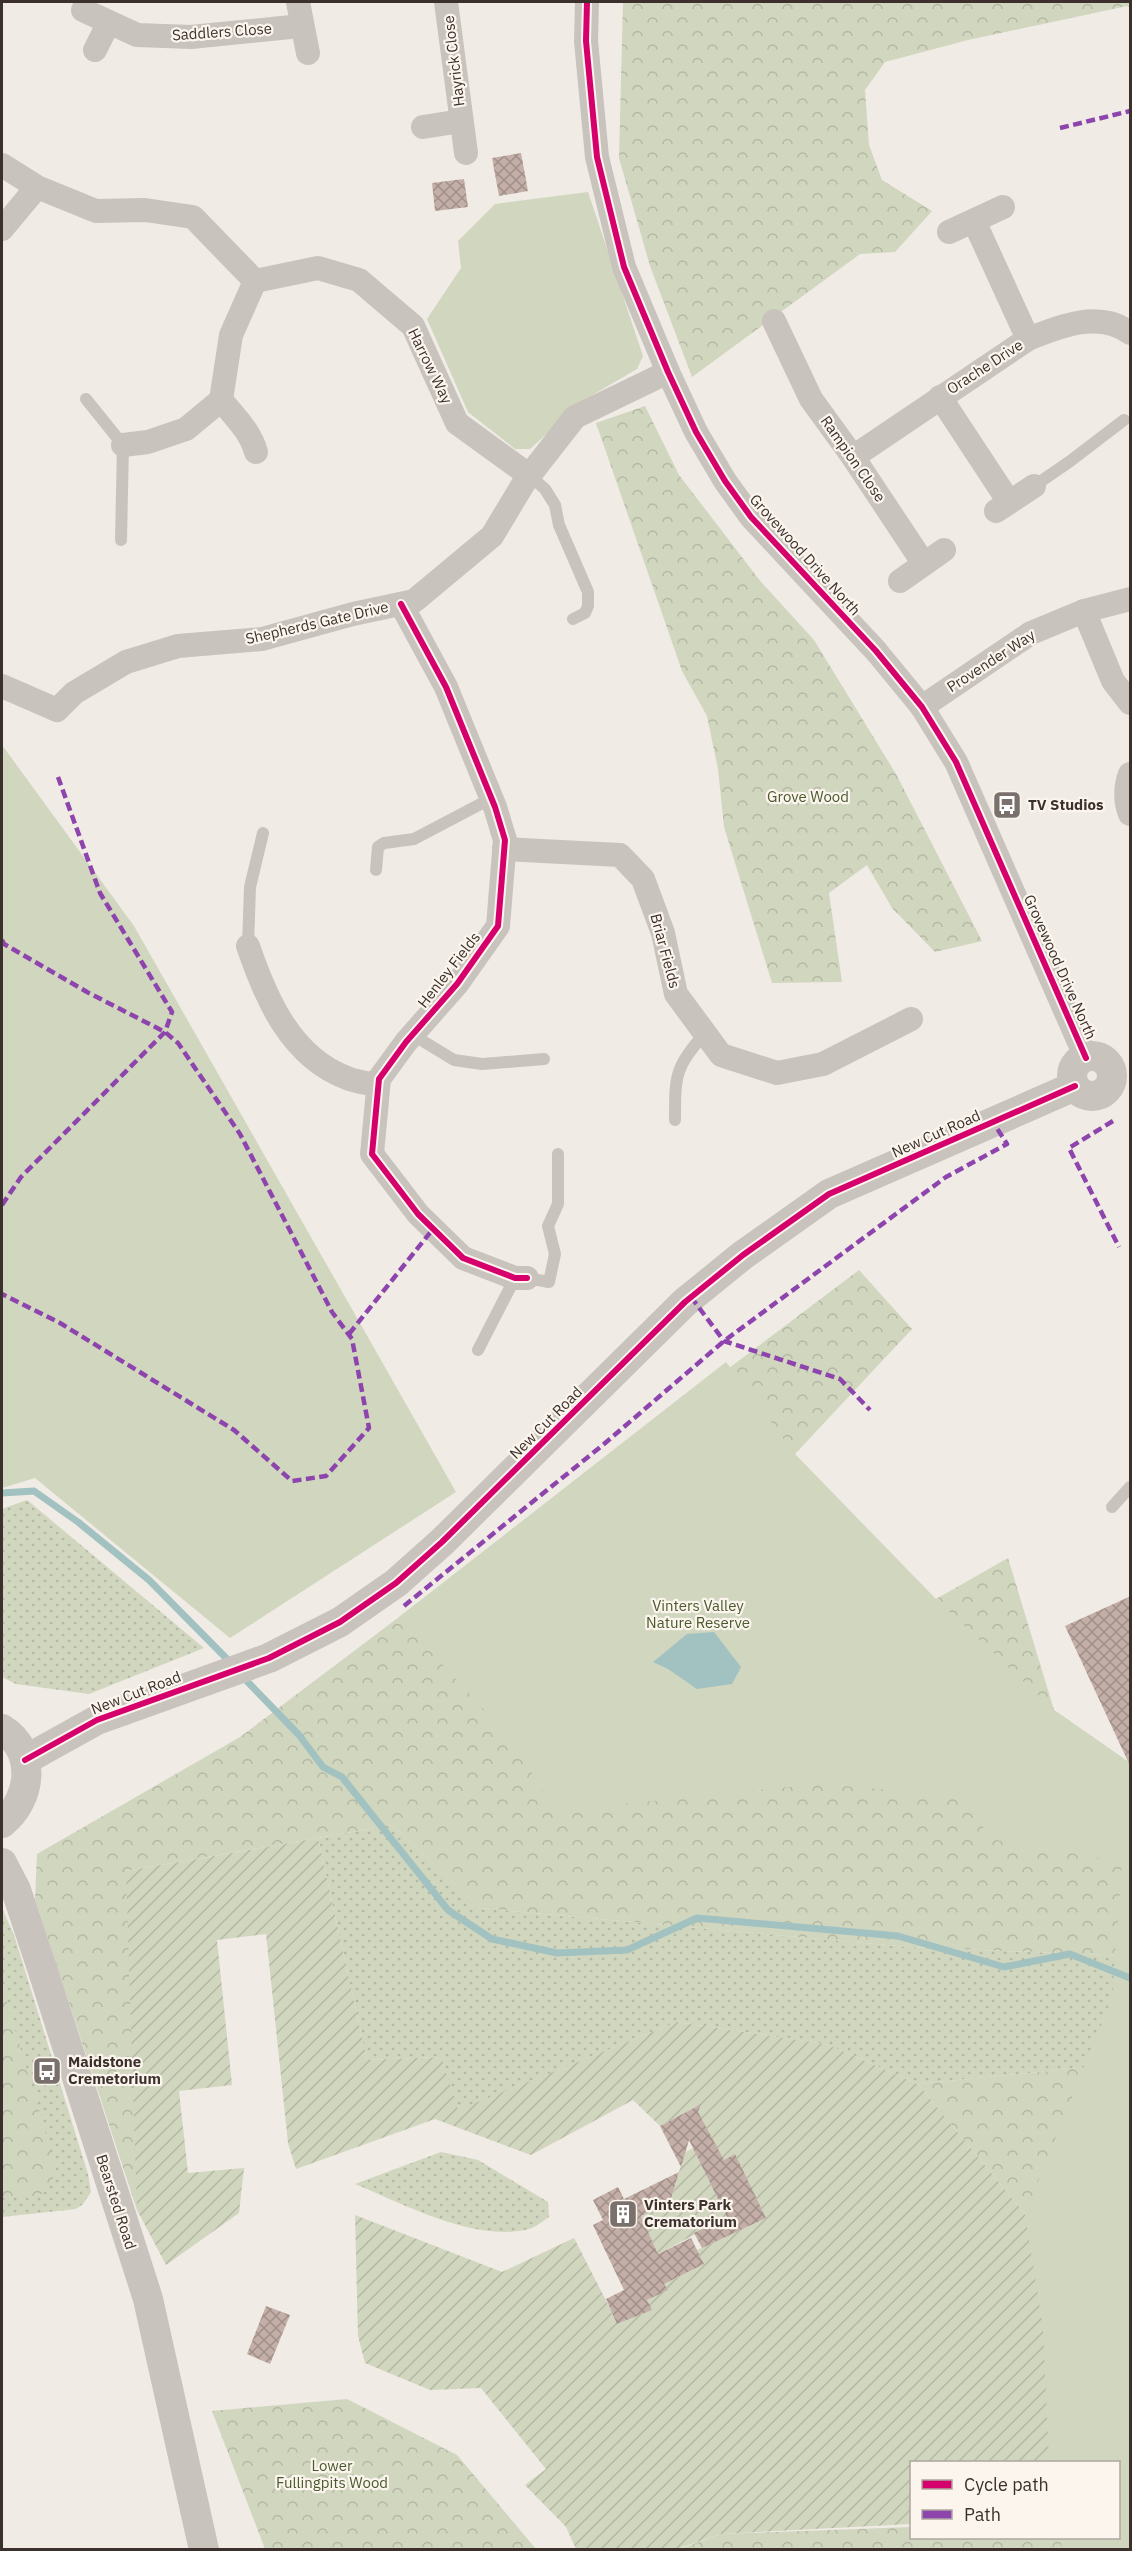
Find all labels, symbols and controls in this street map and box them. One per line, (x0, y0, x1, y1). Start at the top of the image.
street label: Hayrick Close (438, 14, 469, 108)
street label: Saddlers Close (171, 19, 273, 44)
street label: Harrow Way (404, 325, 457, 407)
street label: Orache Drive (943, 335, 1026, 398)
street label: Rampion Close (817, 412, 890, 505)
street label: Grovewood Drive North (746, 490, 865, 619)
street label: Shepherds Gate Drive (244, 597, 390, 648)
street label: Provender Way (943, 625, 1039, 696)
park label: Grove Wood (767, 787, 849, 806)
bus stop icon: TV Studios (991, 789, 1023, 821)
place label: TV Studios (1028, 795, 1104, 814)
street label: Grovewood Drive North (1020, 891, 1101, 1042)
street label: Briar Fields (646, 911, 685, 990)
street label: Henley Fields (413, 928, 484, 1011)
street label: New Cut Road (889, 1106, 983, 1162)
street label: New Cut Road (505, 1382, 586, 1463)
park label: Vinters Valley Nature Reserve (646, 1596, 750, 1632)
street label: New Cut Road (88, 1667, 184, 1718)
place label: Maidstone Cremetorium (68, 2052, 161, 2088)
bus stop icon: Maidstone Cremetorium (31, 2055, 63, 2087)
street label: Bearsted Road (92, 2152, 141, 2252)
place label: Vinters Park Crematorium (644, 2195, 737, 2231)
building icon: Vinters Park Crematorium (607, 2198, 639, 2230)
park label: Lower Fullingpits Wood (276, 2456, 388, 2492)
legend (910, 2461, 1120, 2539)
text: Cycle path (964, 2473, 1049, 2496)
text: Path (964, 2503, 1001, 2526)

